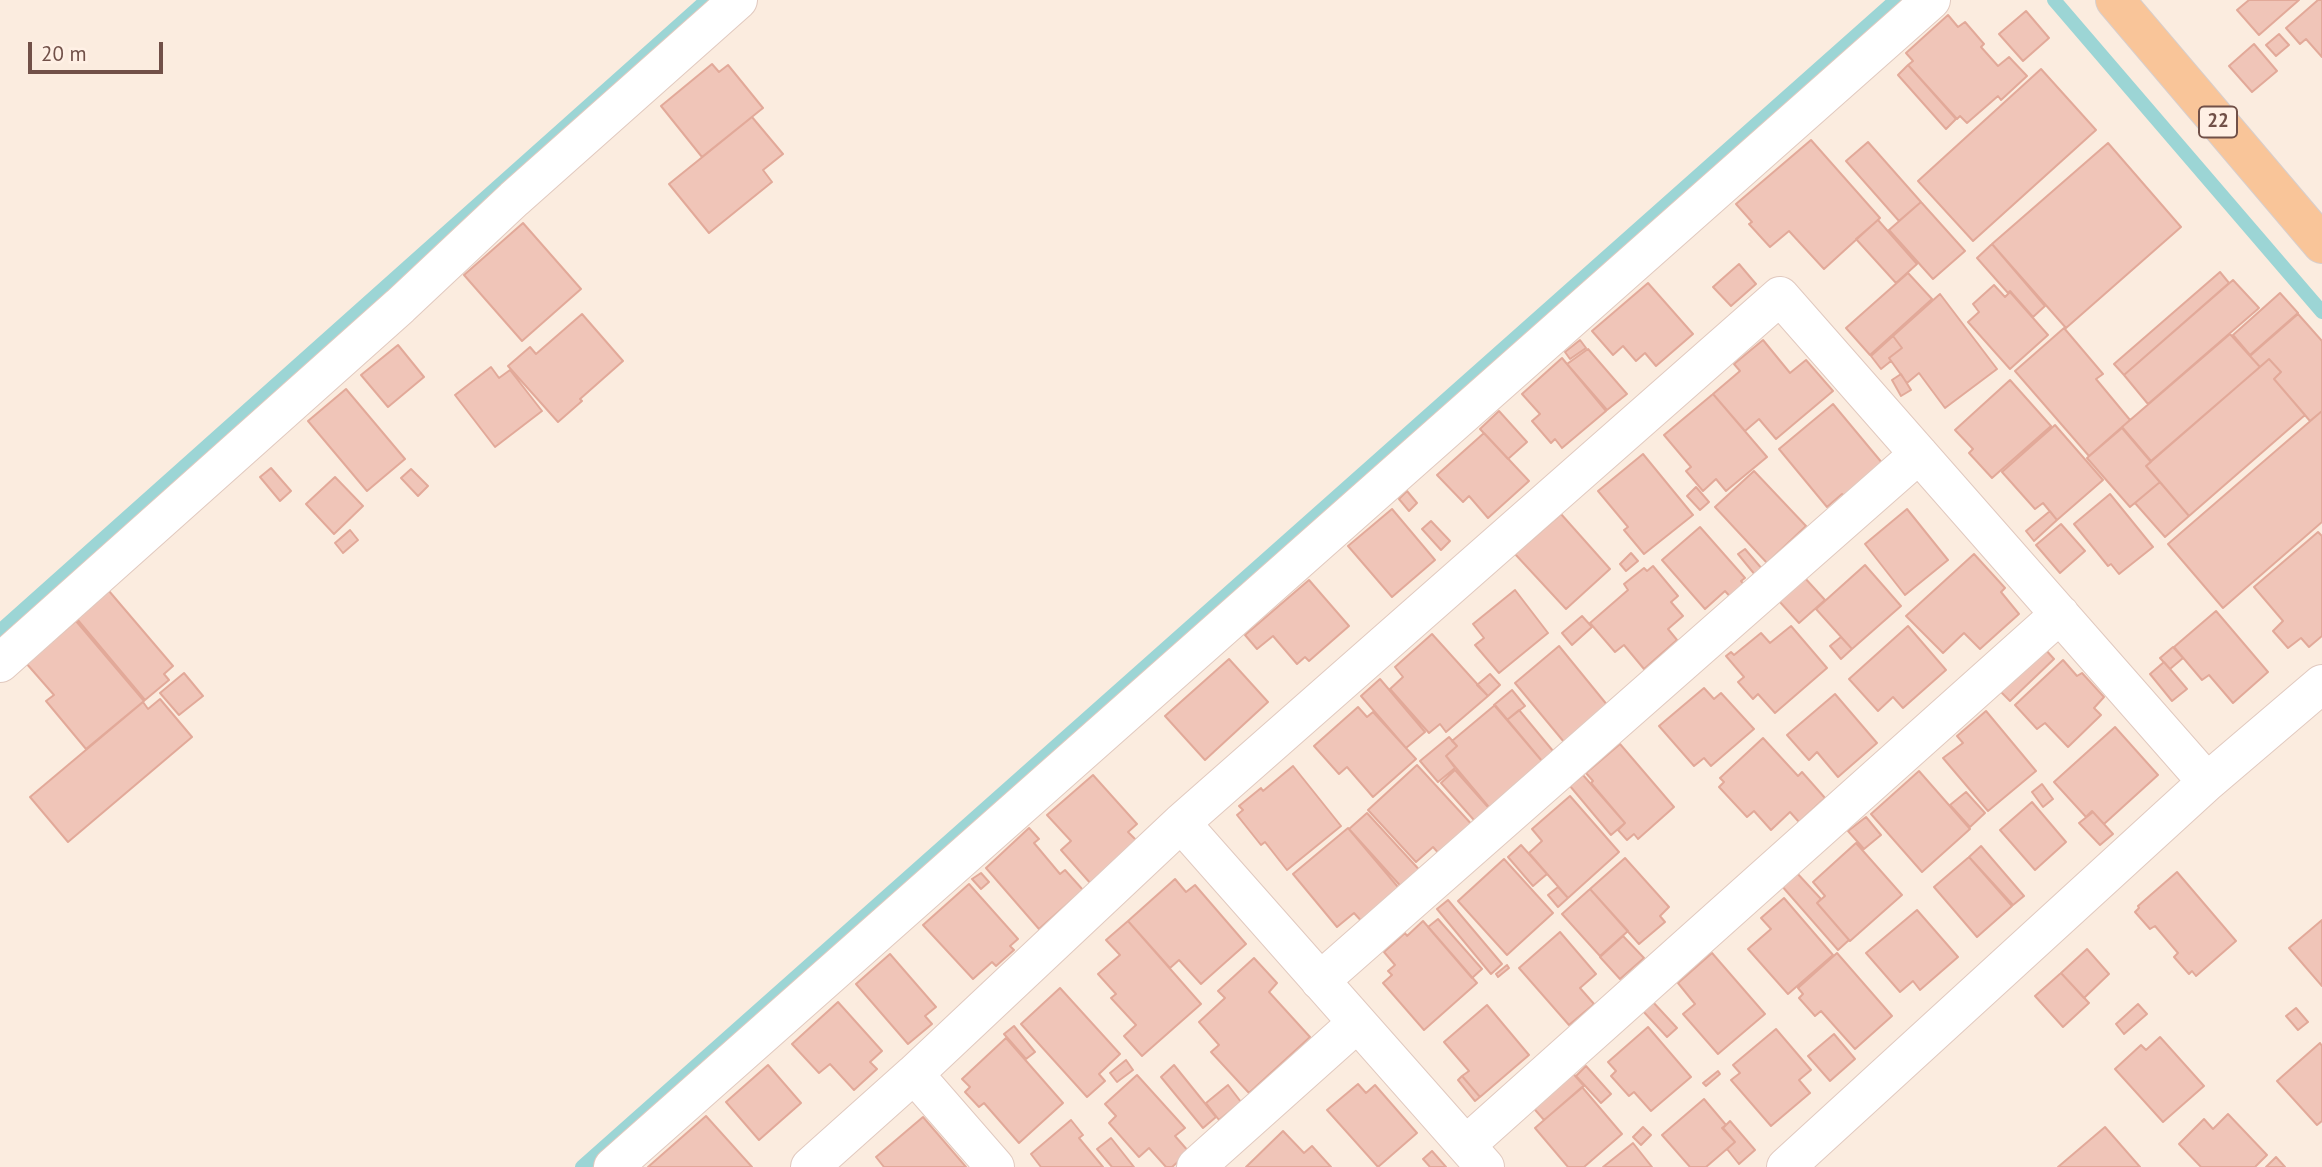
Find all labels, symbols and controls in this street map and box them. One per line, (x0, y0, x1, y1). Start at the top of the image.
scale bar (32, 28, 166, 72)
text: 20 m (41, 40, 87, 67)
road number: 22 (2199, 106, 2237, 138)

